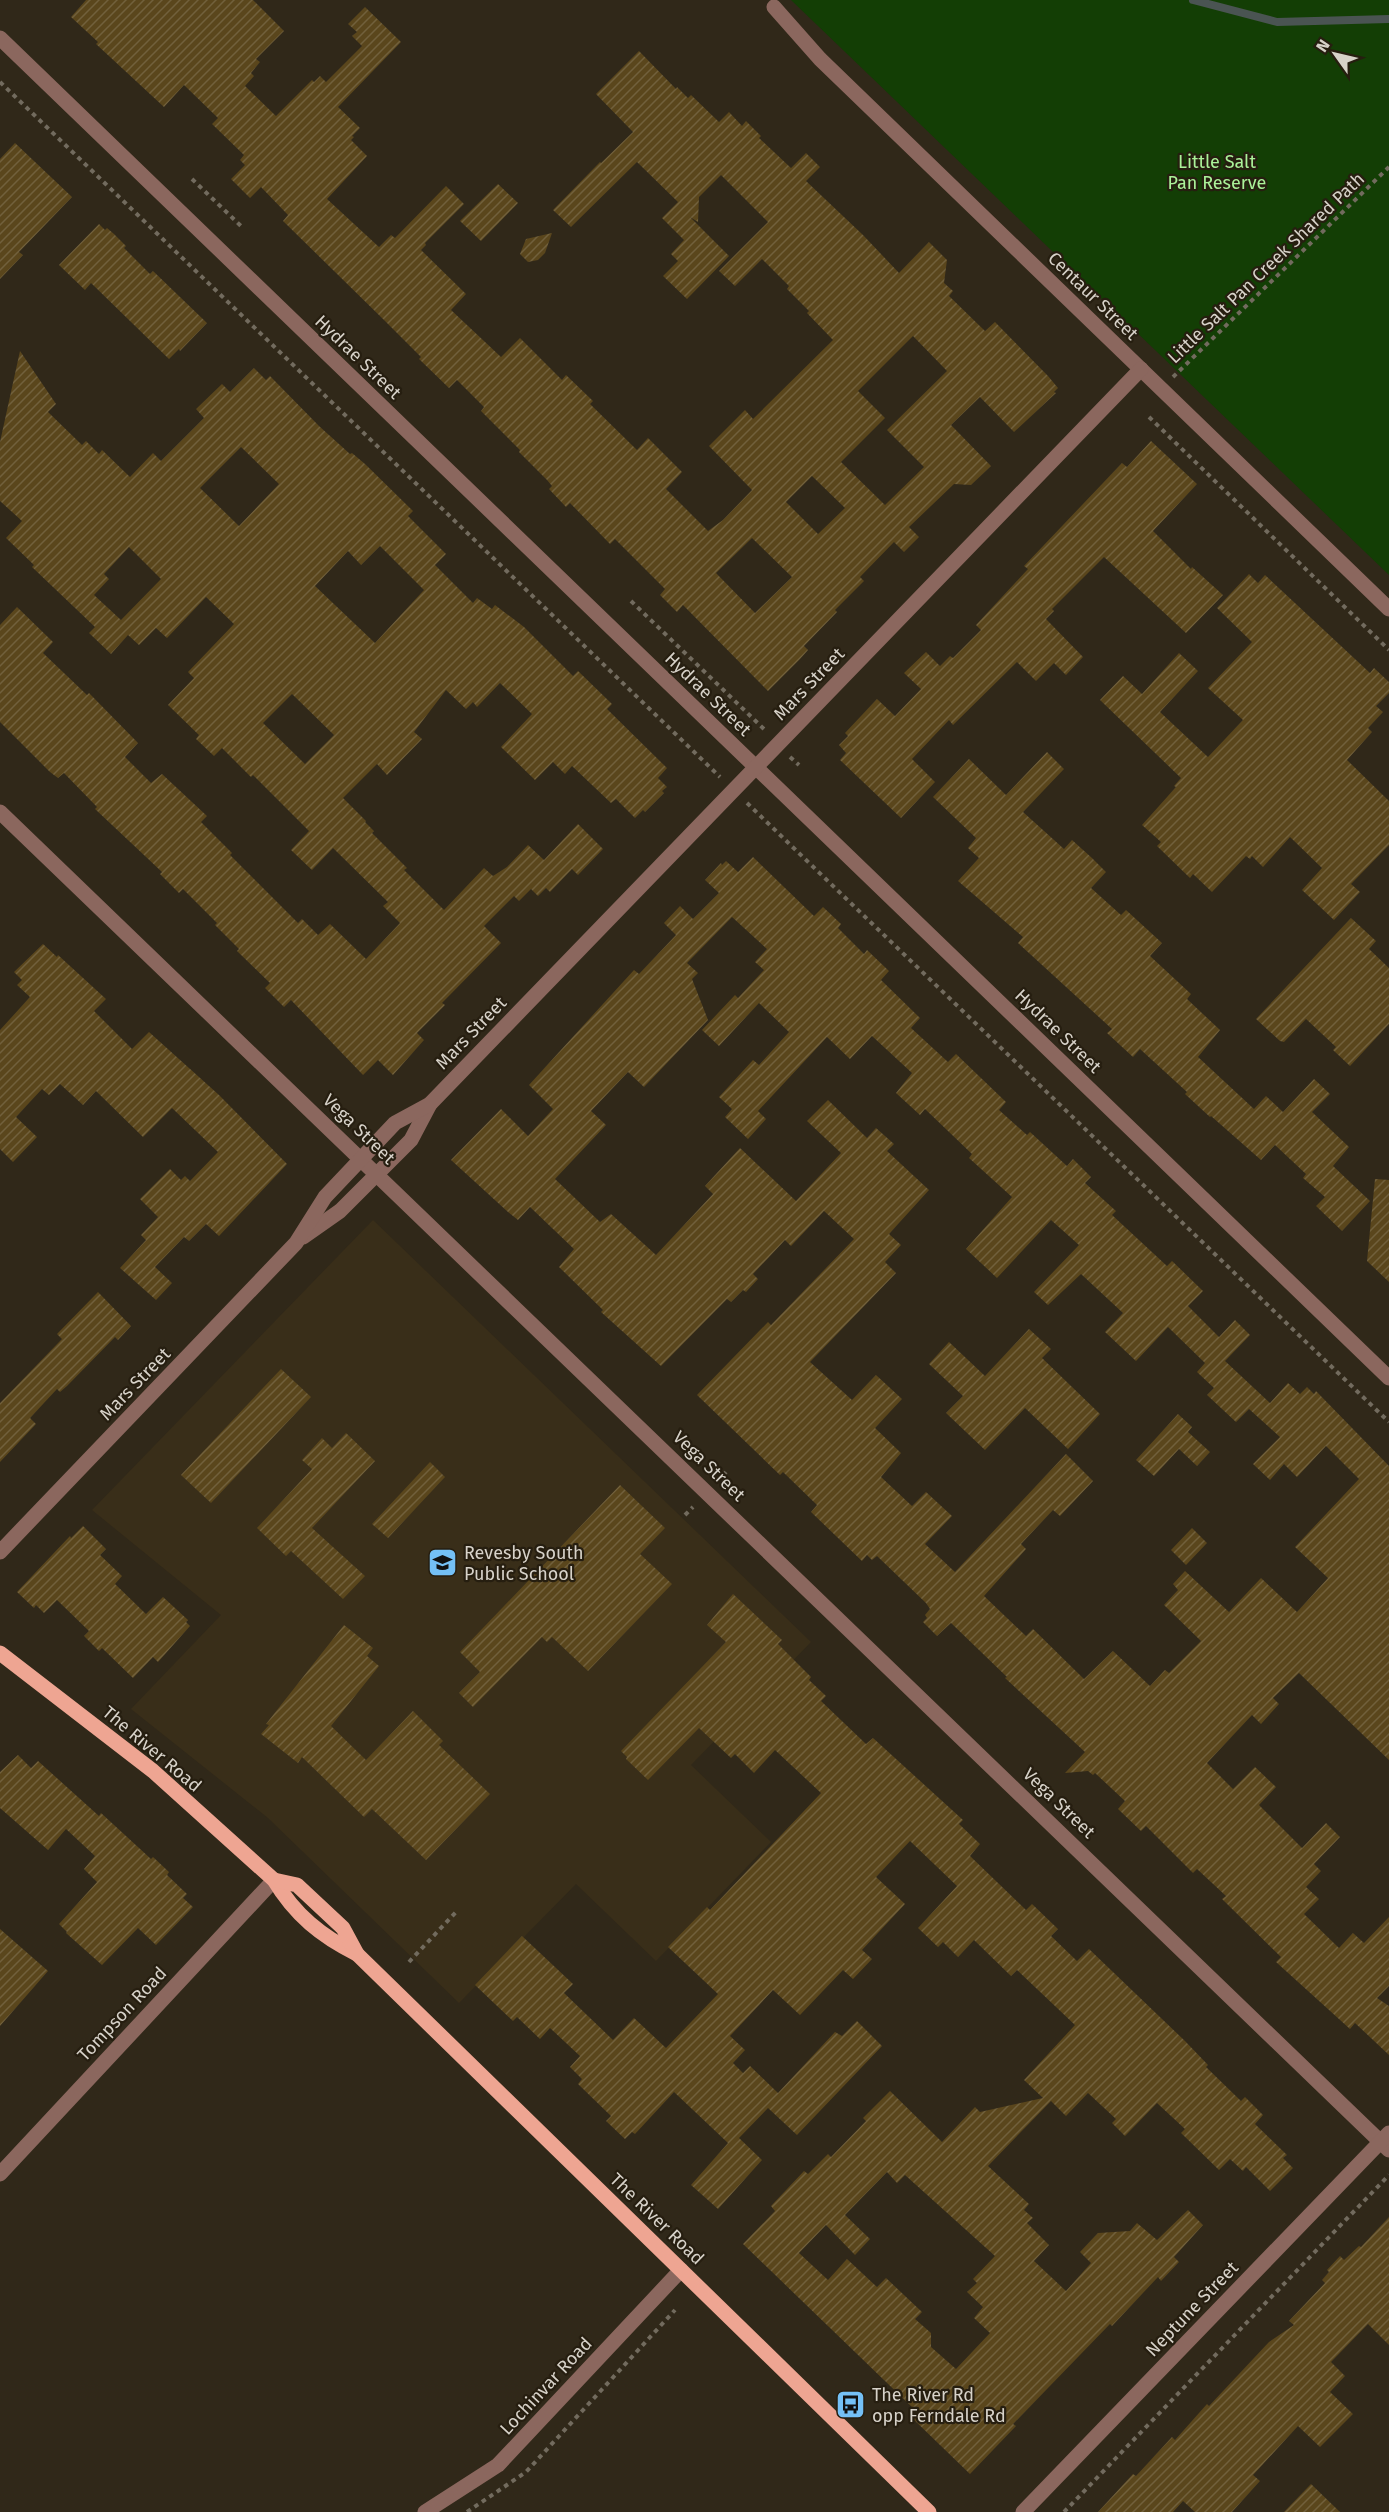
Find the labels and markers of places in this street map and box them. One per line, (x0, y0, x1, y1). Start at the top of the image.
place label: Revesby South Public School (464, 1542, 583, 1585)
school or university icon: Revesby South Public School (427, 1547, 459, 1579)
place label: The River Rd opp Ferndale Rd (872, 2384, 1006, 2427)
bus stop icon: The River Rd opp Ferndale Rd (835, 2389, 867, 2421)

